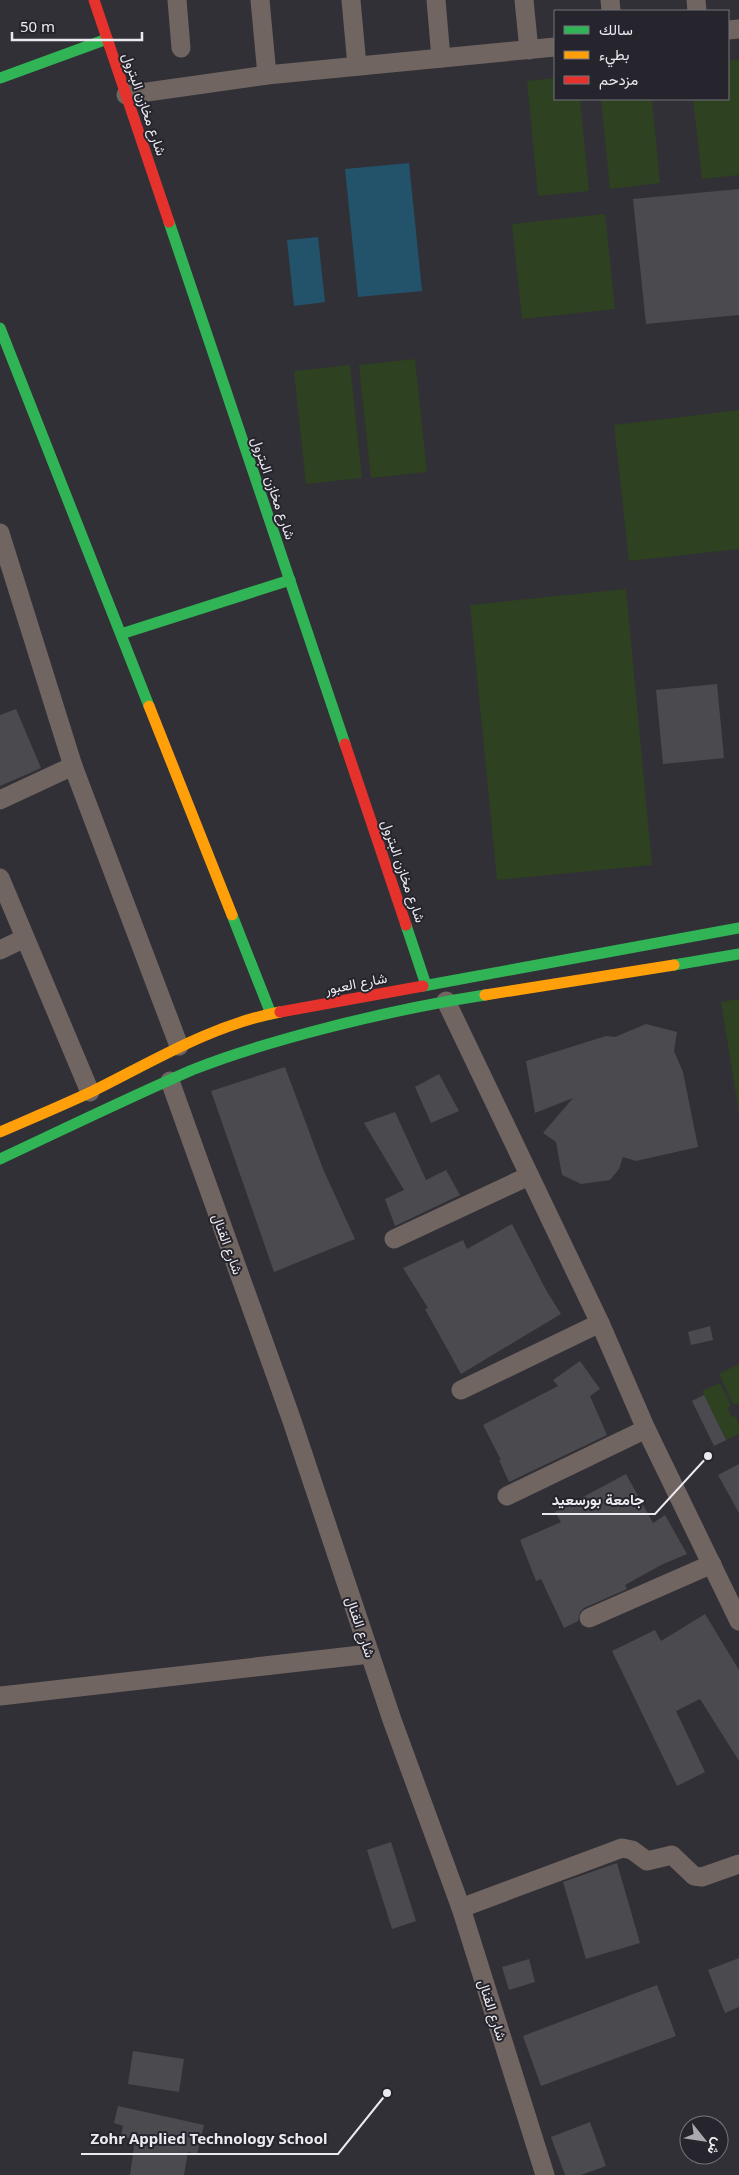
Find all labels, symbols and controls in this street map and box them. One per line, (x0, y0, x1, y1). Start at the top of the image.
scale bar (12, 10, 142, 42)
legend (554, 10, 729, 100)
text: 50 m (20, 16, 55, 36)
text: سالك (599, 19, 633, 39)
text: بطيء (599, 44, 629, 68)
street label: شارع مخازن البترول (117, 50, 171, 159)
text: مزدحم (599, 69, 638, 90)
street label: شارع مخازن البترول (246, 434, 300, 543)
street label: شارع مخازن البترول (376, 817, 430, 926)
street label: شارع العبور (322, 968, 389, 1000)
street label: شارع القنال (206, 1211, 248, 1278)
callout: جامعة بورسعيد (542, 1484, 655, 1514)
text: جامعة بورسعيد (552, 1489, 644, 1509)
street label: شارع القنال (340, 1594, 380, 1661)
street label: شارع القنال (472, 1977, 512, 2044)
north arrow (679, 2115, 729, 2165)
callout: Zohr Applied Technology School (81, 2124, 338, 2154)
text: Zohr Applied Technology School (91, 2128, 328, 2148)
text: ش (703, 2135, 728, 2159)

